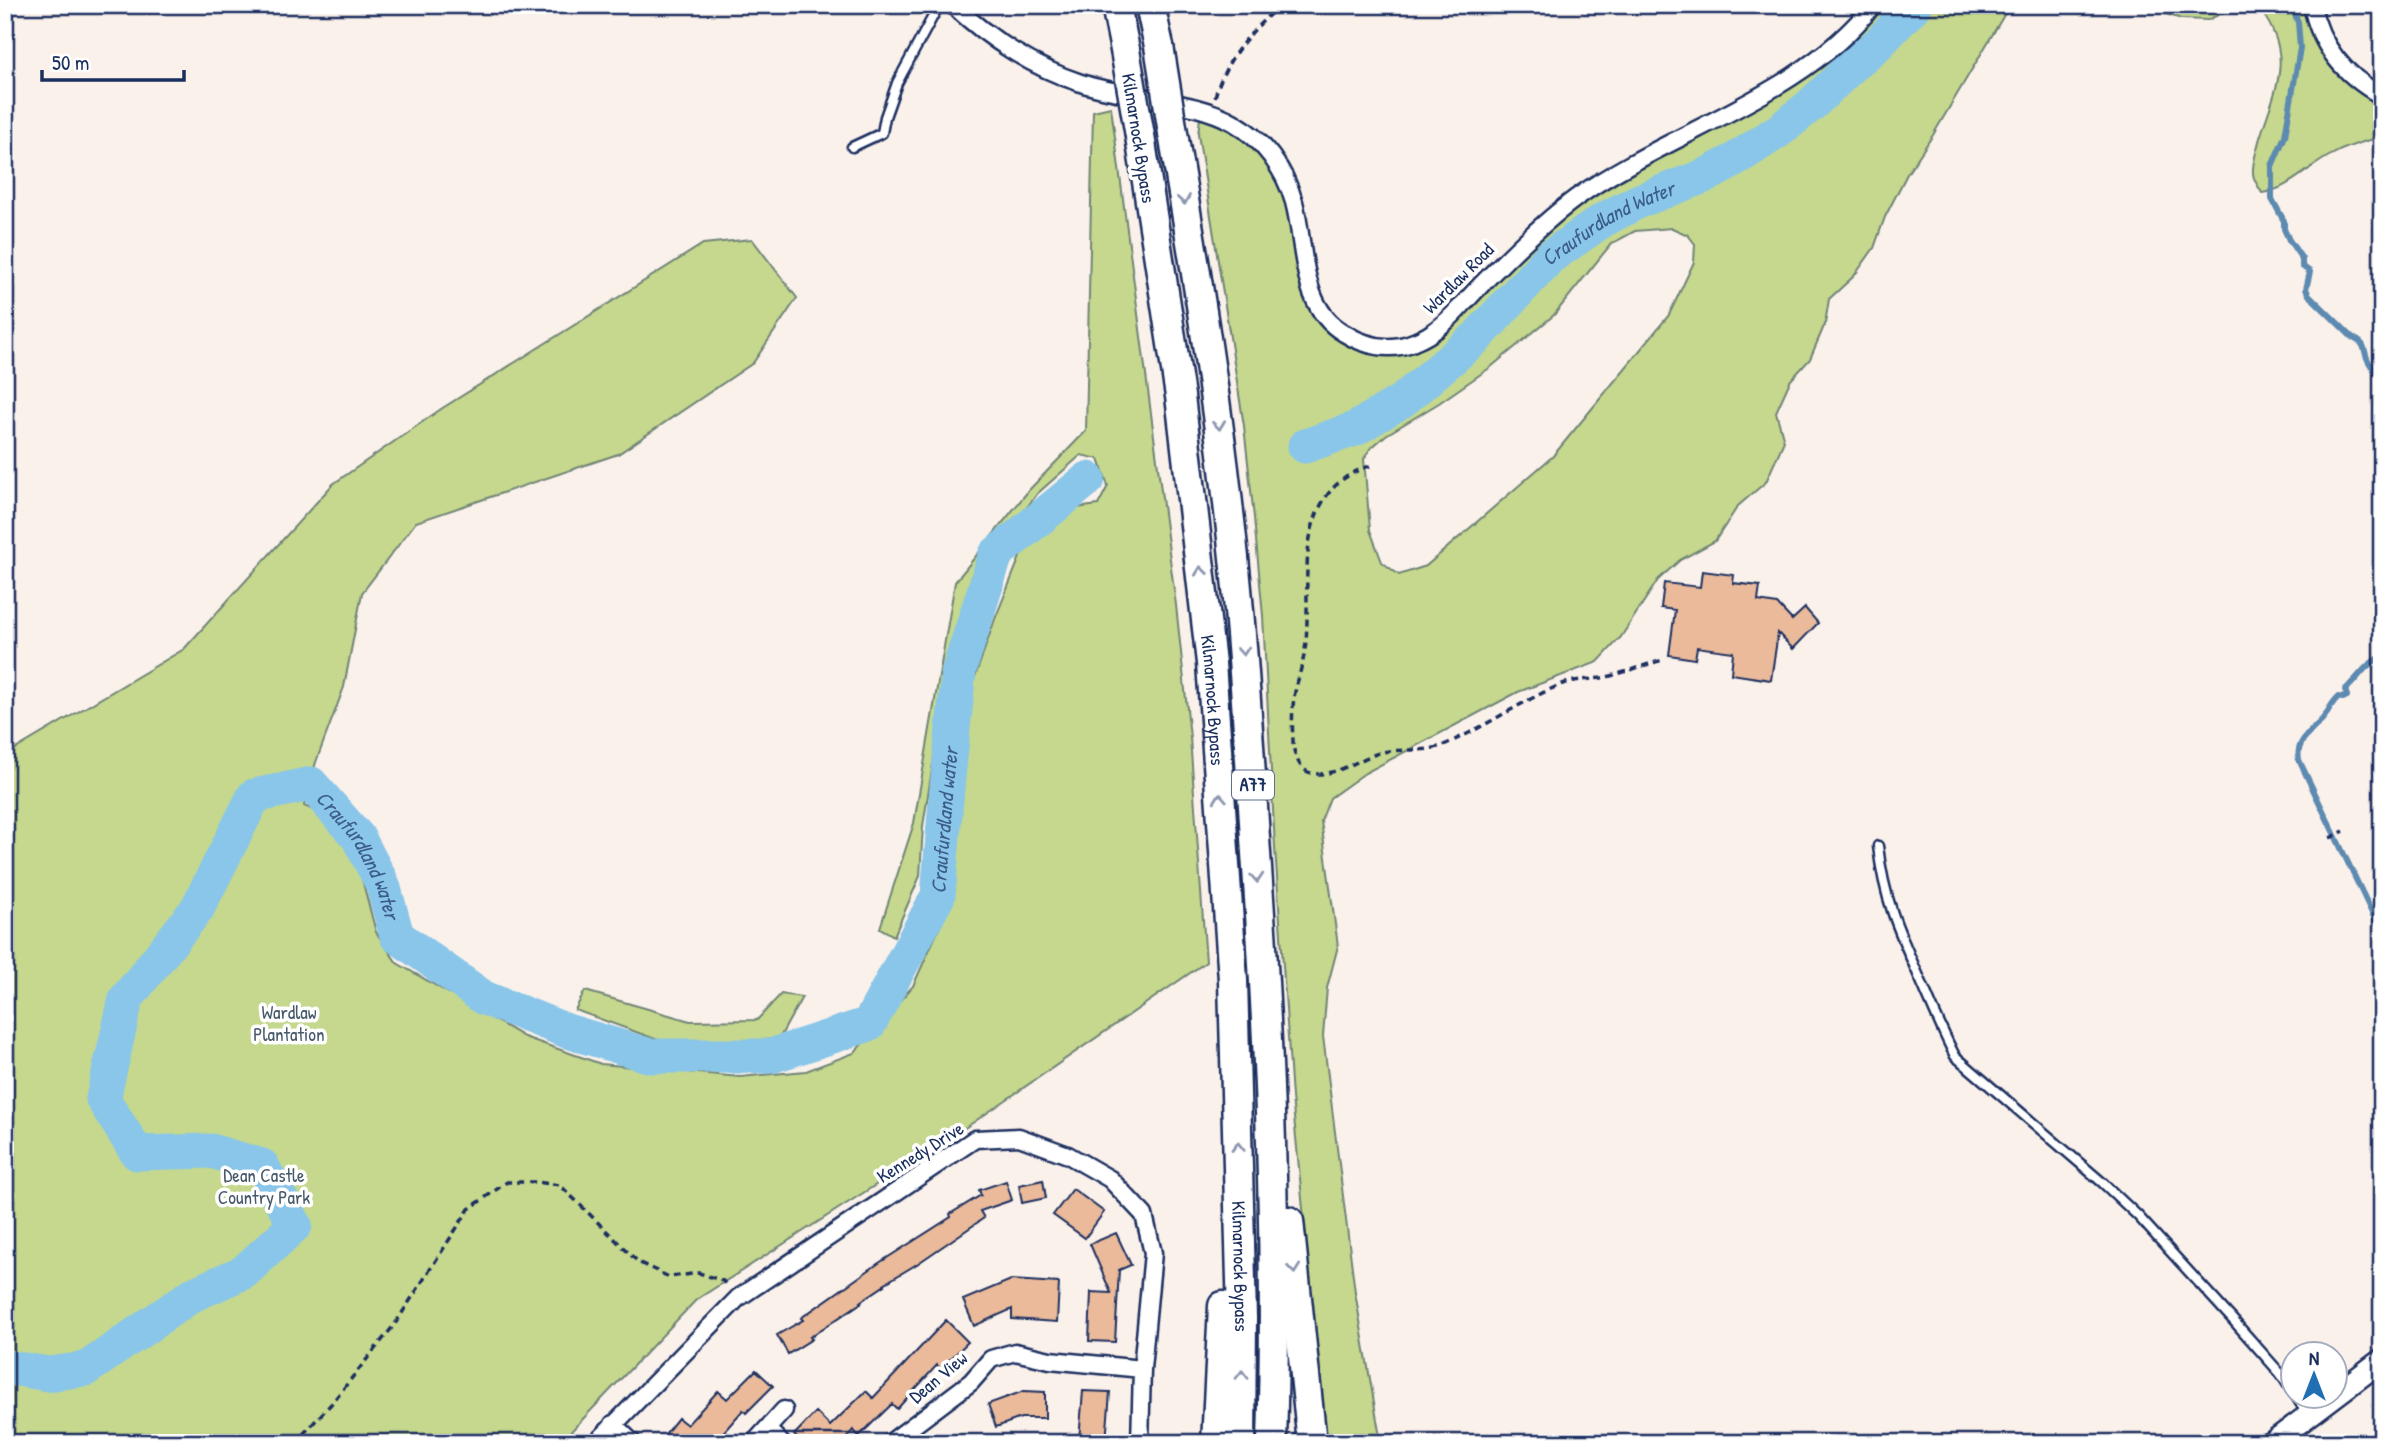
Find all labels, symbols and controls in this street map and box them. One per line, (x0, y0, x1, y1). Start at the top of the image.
scale bar (42, 38, 184, 82)
text: 50 m (52, 48, 89, 77)
street label: Kilmarnock Bypass (1116, 71, 1162, 205)
water label: Craufurdland Water (1534, 173, 1681, 272)
one-way arrow (1176, 194, 1191, 206)
street label: Wardlaw Road (1417, 236, 1500, 319)
one-way arrow (1211, 419, 1226, 431)
one-way arrow (1193, 565, 1208, 577)
street label: Kilmarnock Bypass (1195, 633, 1231, 766)
one-way arrow (1235, 646, 1250, 657)
water label: Craufurdland water (923, 743, 965, 895)
road number: A77 (1232, 770, 1274, 800)
water label: Craufurdland water (310, 784, 408, 926)
one-way arrow (1213, 792, 1228, 803)
one-way arrow (1250, 873, 1265, 884)
park label: Wardlaw Plantation (253, 999, 325, 1047)
street label: Kennedy Drive (872, 1115, 969, 1189)
one-way arrow (1230, 1141, 1245, 1152)
park label: Dean Castle Country Park (218, 1162, 310, 1210)
street label: Kilmarnock Bypass (1226, 1201, 1255, 1332)
one-way arrow (1287, 1263, 1302, 1275)
north arrow (2278, 1340, 2348, 1410)
street label: Dean View (903, 1345, 973, 1409)
text: N (2309, 1345, 2319, 1371)
one-way arrow (1234, 1369, 1250, 1379)

